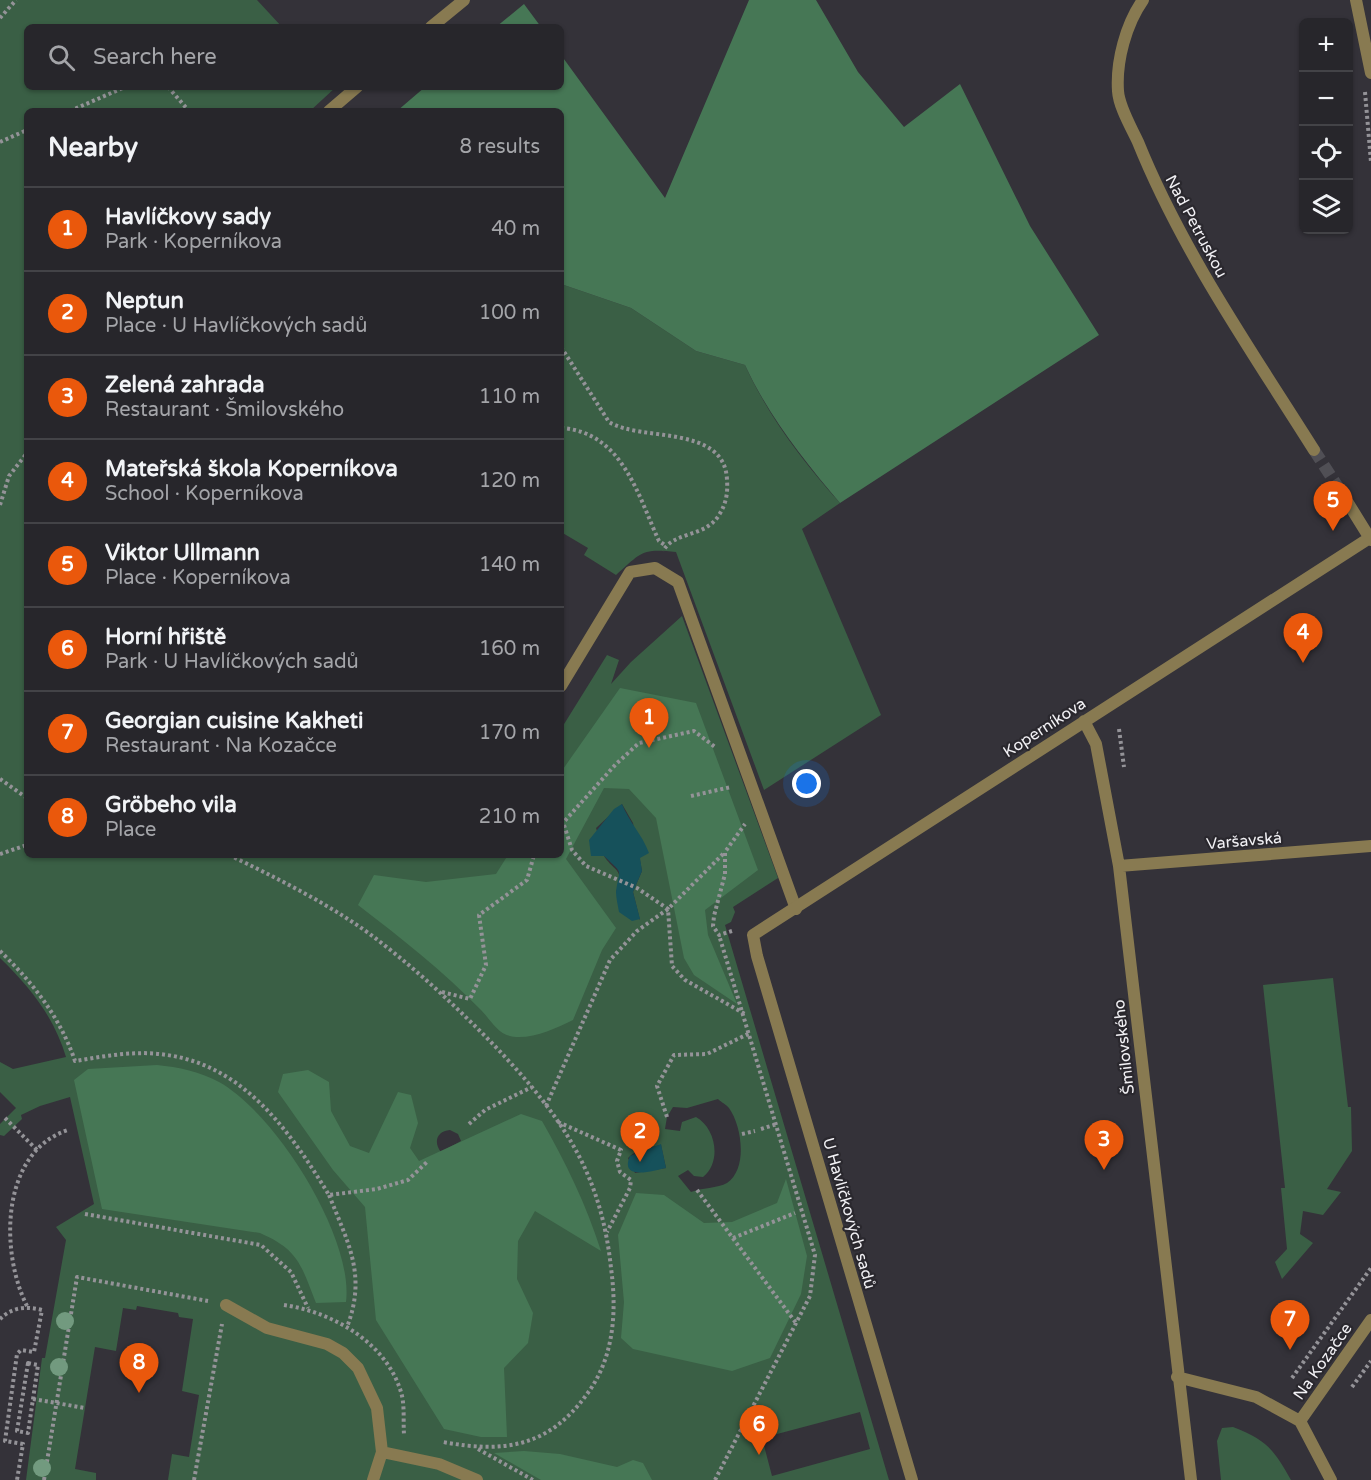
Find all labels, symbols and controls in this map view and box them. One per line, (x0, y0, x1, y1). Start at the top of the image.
map controls (1299, 18, 1353, 234)
button: + (1299, 18, 1353, 72)
search box (24, 24, 564, 90)
icon: search (45, 41, 78, 74)
text: Search here (93, 44, 217, 70)
button: − (1299, 72, 1353, 126)
button: locate (1299, 126, 1353, 180)
text: Nearby (48, 132, 138, 163)
text: 8 results (460, 135, 540, 159)
street label: Nad Petruskou (1161, 172, 1232, 281)
button: layers (1299, 180, 1353, 234)
text: Havlíčkovy sady (105, 204, 271, 230)
text: 1 (61, 217, 74, 241)
text: 40 m (491, 217, 540, 241)
text: Park · Koperníkova (105, 230, 282, 254)
text: Neptun (105, 288, 184, 314)
text: 2 (61, 301, 74, 325)
text: 100 m (479, 301, 540, 325)
text: Place · U Havlíčkových sadů (105, 314, 367, 338)
text: Zelená zahrada (105, 372, 265, 398)
text: 3 (61, 385, 74, 409)
text: 110 m (479, 385, 540, 409)
text: Restaurant · Šmilovského (105, 398, 344, 422)
text: Mateřská škola Koperníkova (105, 456, 398, 482)
text: 4 (61, 469, 74, 493)
text: 120 m (479, 469, 540, 493)
text: School · Koperníkova (105, 482, 304, 506)
pin: 5 (1314, 482, 1352, 531)
text: Viktor Ullmann (105, 540, 260, 566)
text: 5 (61, 553, 74, 577)
text: 140 m (479, 553, 540, 577)
text: Place · Koperníkova (105, 566, 291, 590)
pin: 4 (1284, 614, 1322, 663)
text: Horní hřiště (105, 624, 226, 650)
text: 6 (61, 637, 74, 661)
text: 160 m (479, 637, 540, 661)
text: Park · U Havlíčkových sadů (105, 650, 359, 674)
street label: Koperníkova (999, 694, 1090, 762)
pin: 1 (630, 698, 668, 748)
text: Georgian cuisine Kakheti (105, 708, 363, 734)
text: 7 (61, 721, 74, 745)
text: 170 m (479, 721, 540, 745)
text: Restaurant · Na Kozačce (105, 734, 337, 758)
your location (792, 769, 821, 798)
text: Gröbeho vila (105, 792, 237, 818)
text: 8 (61, 805, 74, 829)
text: 210 m (479, 805, 540, 829)
text: Place (105, 818, 156, 842)
street label: Varšavská (1206, 828, 1283, 854)
street label: Šmilovského (1109, 998, 1139, 1095)
pin: 2 (620, 1112, 660, 1162)
pin: 3 (1084, 1120, 1124, 1170)
street label: U Havlíčkových sadů (818, 1135, 880, 1291)
pin: 7 (1270, 1300, 1310, 1350)
street label: Na Kozačce (1289, 1319, 1357, 1404)
pin: 8 (120, 1344, 158, 1393)
pin: 6 (740, 1406, 778, 1455)

